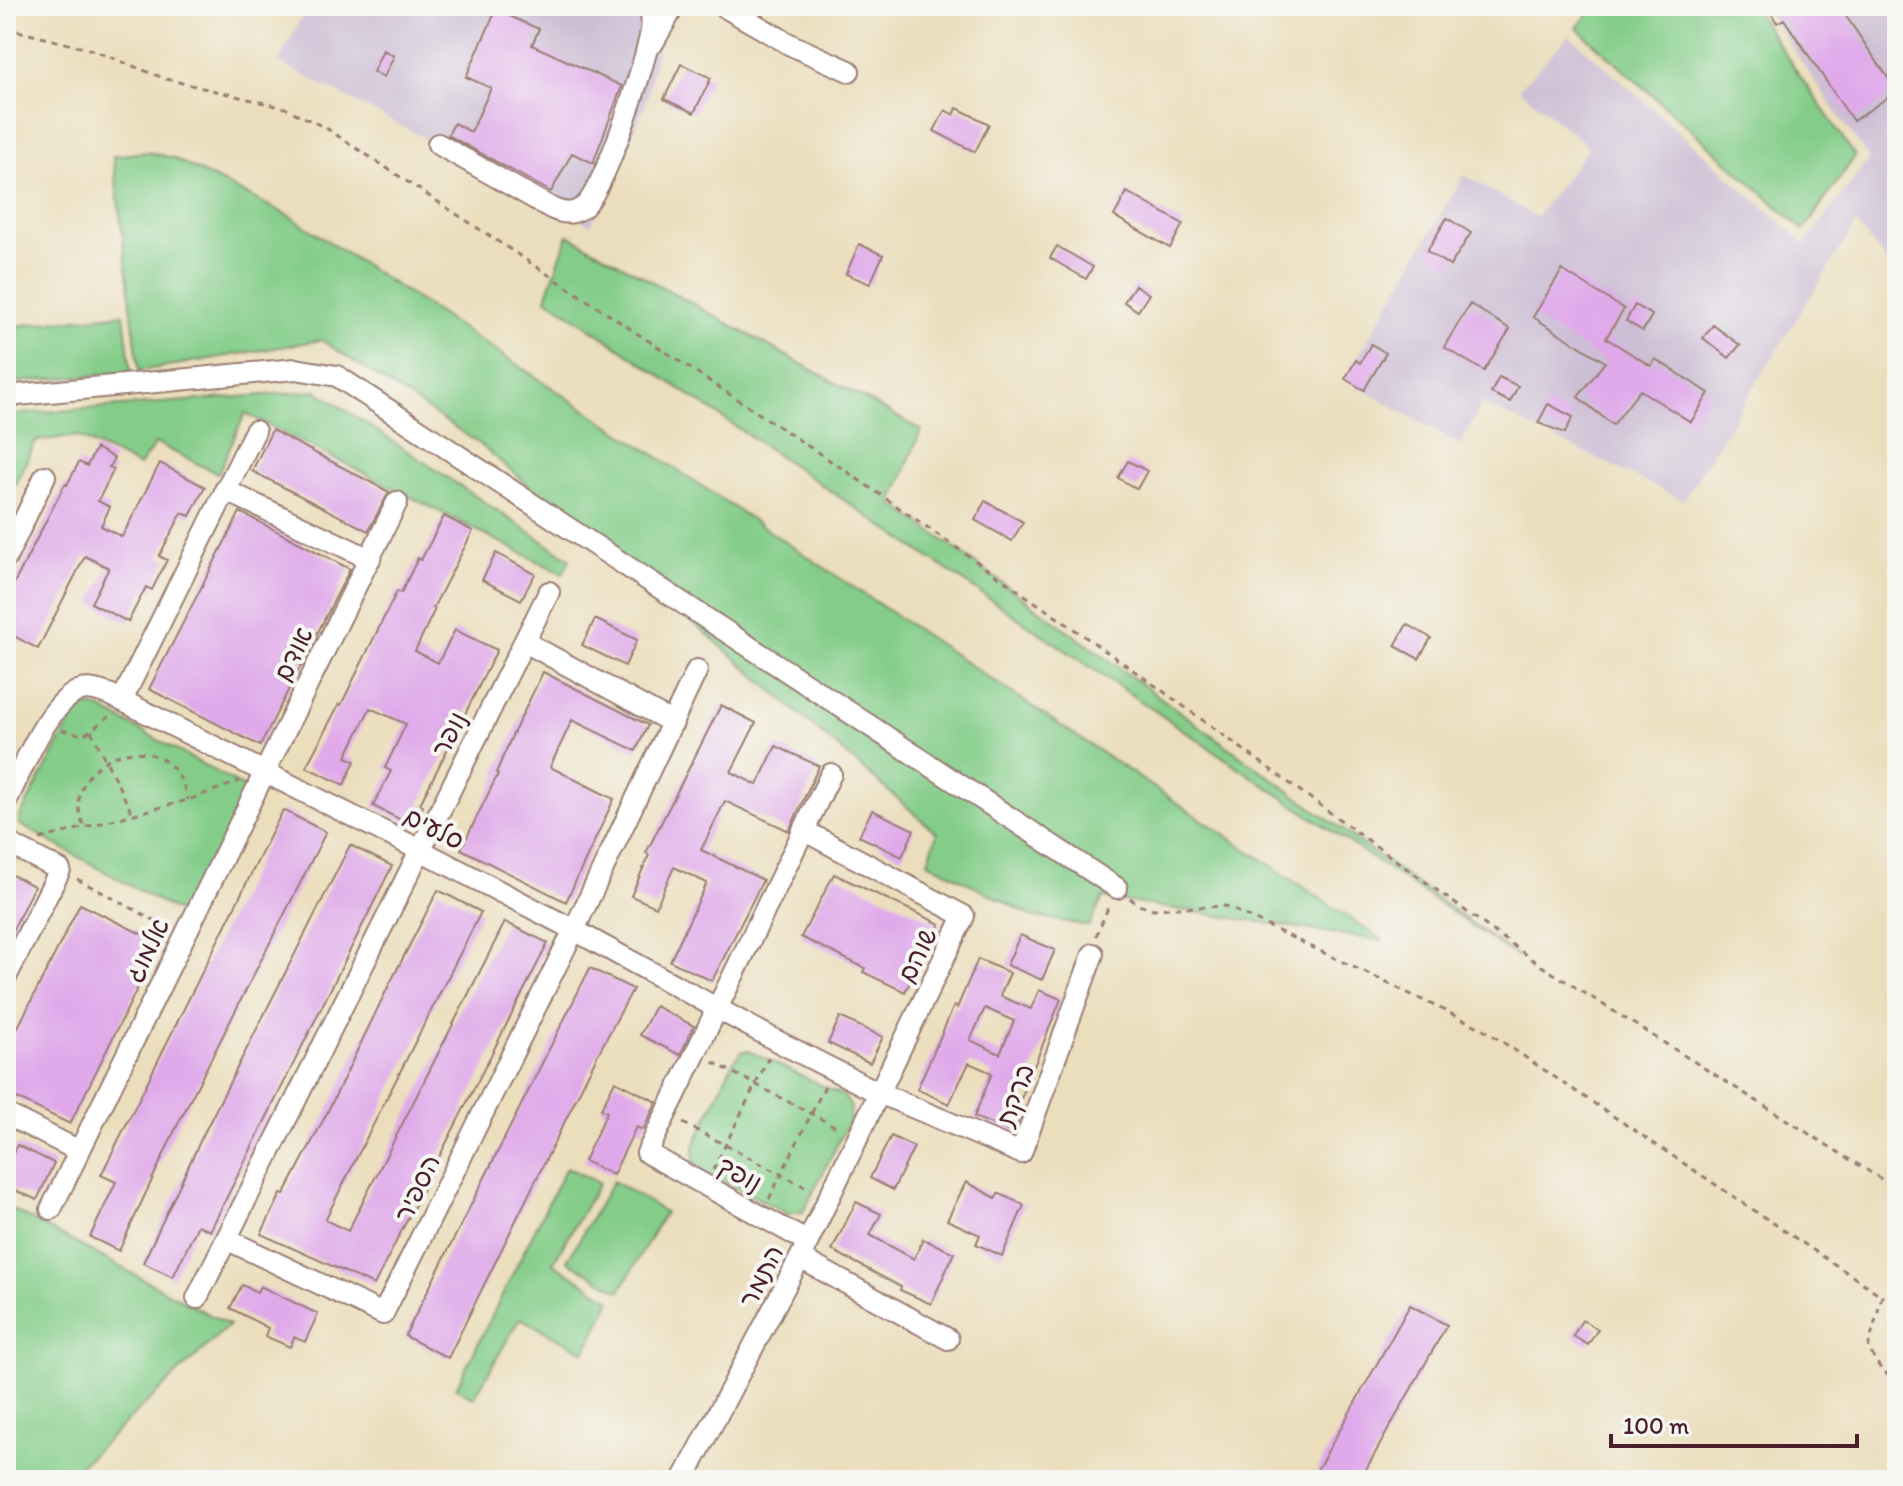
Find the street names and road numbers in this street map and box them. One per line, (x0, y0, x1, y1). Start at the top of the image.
street label: אודם (266, 622, 320, 686)
street label: נופר (424, 706, 474, 762)
street label: סלעים (399, 799, 469, 857)
street label: אלמוג (118, 913, 176, 987)
street label: שוהם (890, 922, 944, 988)
street label: ברקת (988, 1060, 1041, 1132)
street label: הספיר (387, 1149, 447, 1227)
street label: נופך (712, 1149, 768, 1199)
street label: התמר (732, 1239, 790, 1313)

